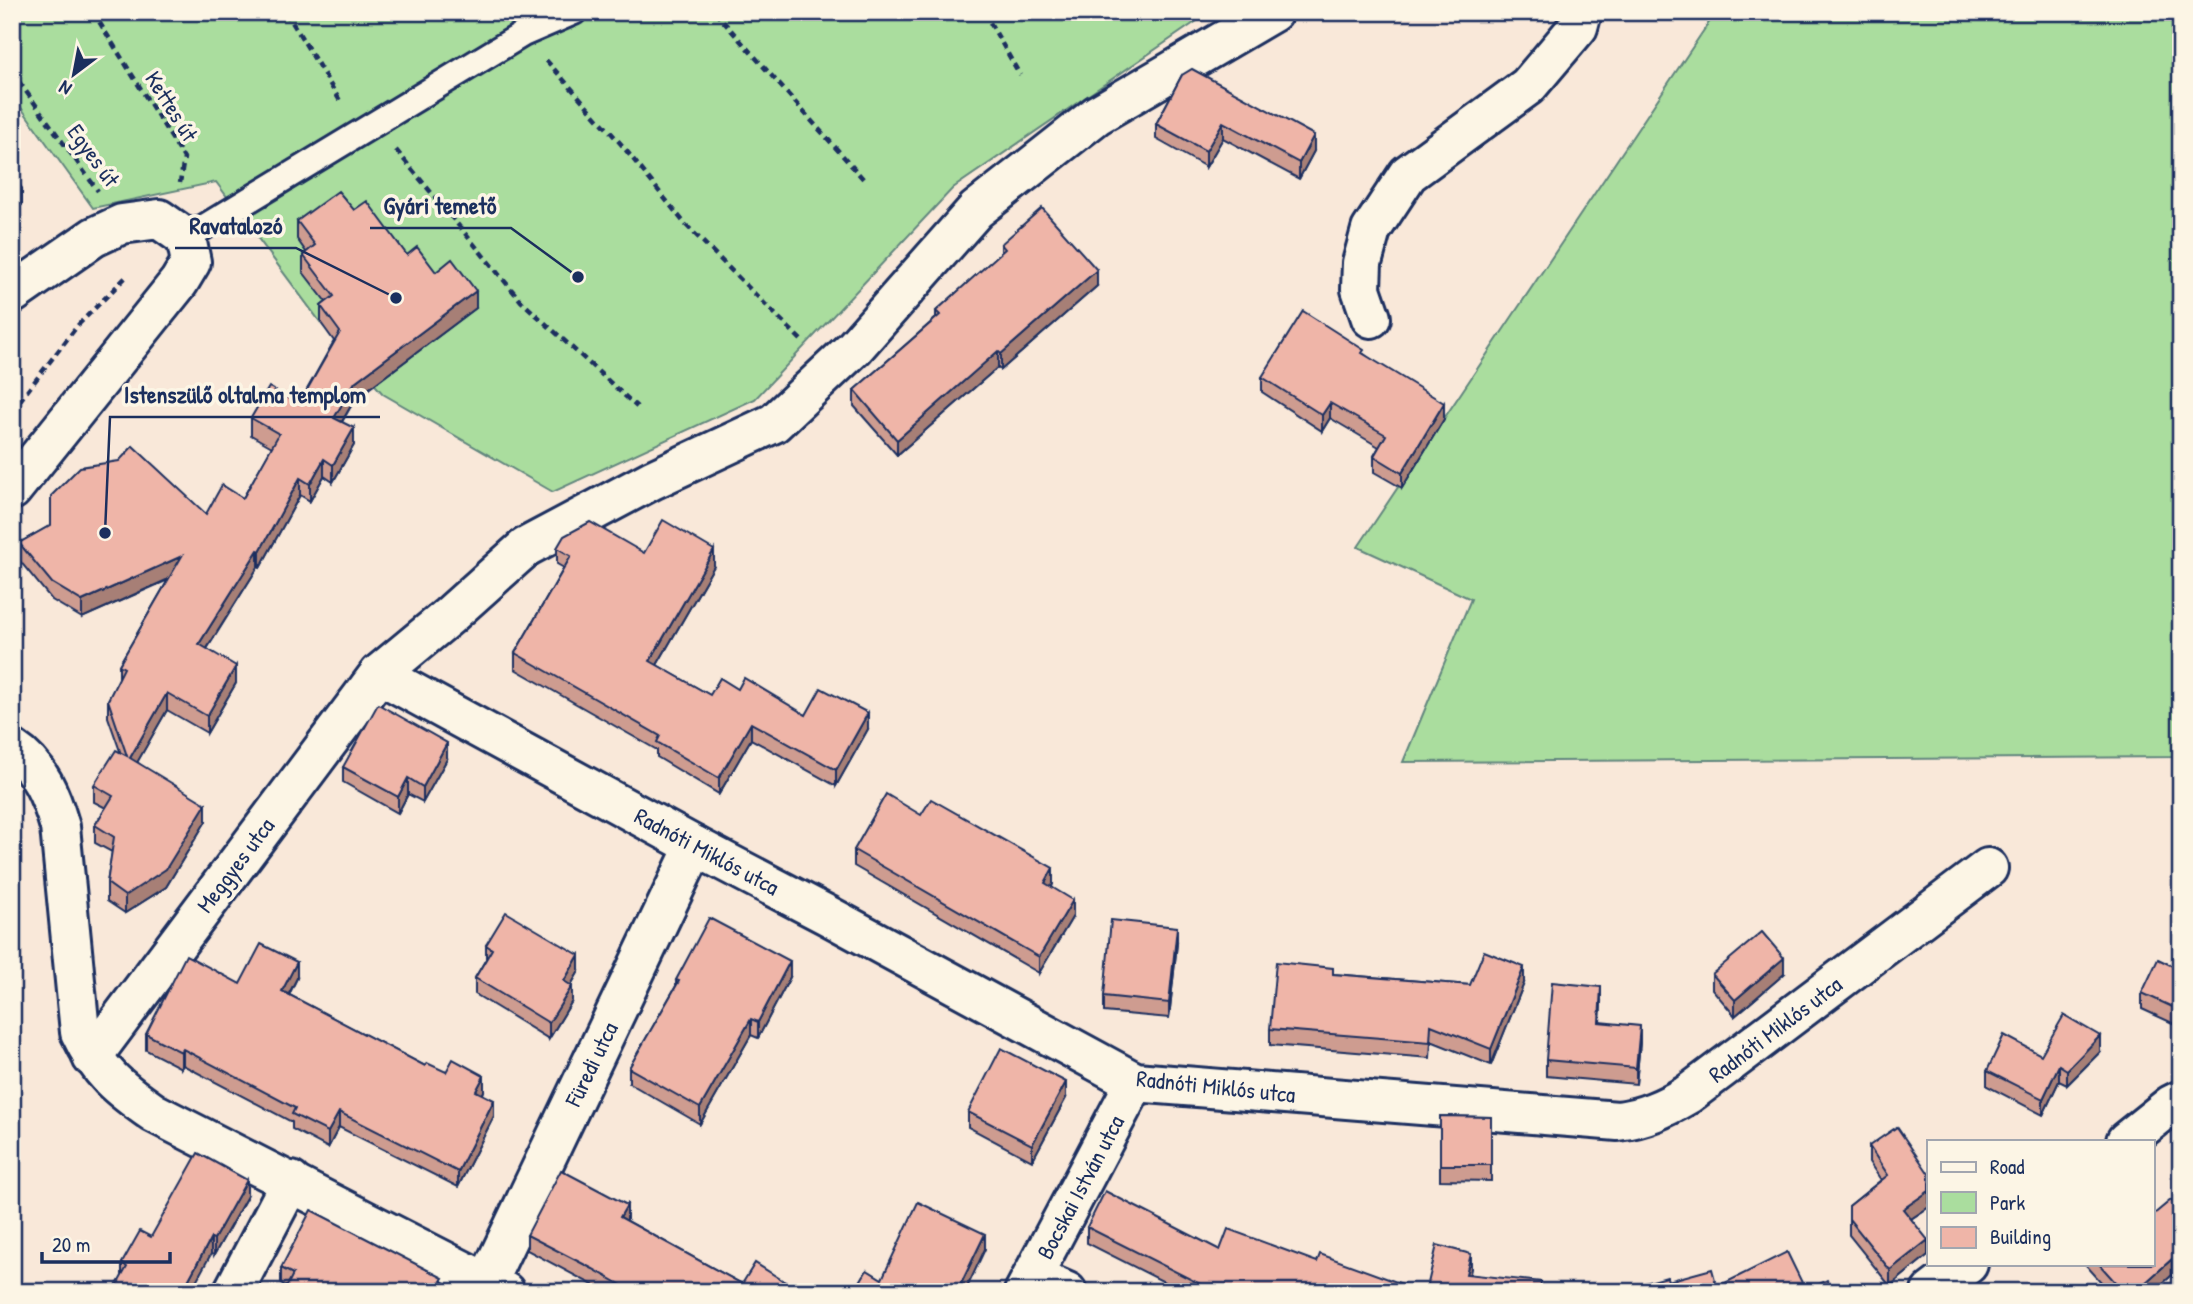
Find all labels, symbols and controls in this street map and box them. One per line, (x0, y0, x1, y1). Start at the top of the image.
north arrow (38, 38, 108, 108)
street label: Kettes út (138, 65, 206, 148)
text: N (54, 75, 76, 102)
street label: Egyes út (61, 117, 128, 194)
callout: Gyári temető (370, 183, 511, 228)
text: Gyári temető (384, 189, 497, 222)
callout: Ravatalozó (175, 203, 296, 248)
text: Ravatalozó (190, 209, 283, 241)
callout: Istenszülő oltalma templom (110, 372, 380, 417)
text: Istenszülő oltalma templom (124, 378, 366, 411)
street label: Radnóti Miklós utca (629, 800, 785, 902)
street label: Meggyes utca (189, 811, 281, 919)
street label: Radnóti Miklós utca (1702, 969, 1848, 1089)
street label: Füredi utca (557, 1017, 625, 1112)
street label: Radnóti Miklós utca (1135, 1062, 1297, 1110)
street label: Bocskai István utca (1029, 1110, 1131, 1264)
legend (1927, 1140, 2154, 1266)
text: Road (1990, 1152, 2024, 1181)
text: Park (1990, 1188, 2025, 1217)
scale bar (42, 1220, 170, 1264)
text: Building (1990, 1222, 2051, 1251)
text: 20 m (52, 1230, 90, 1259)

